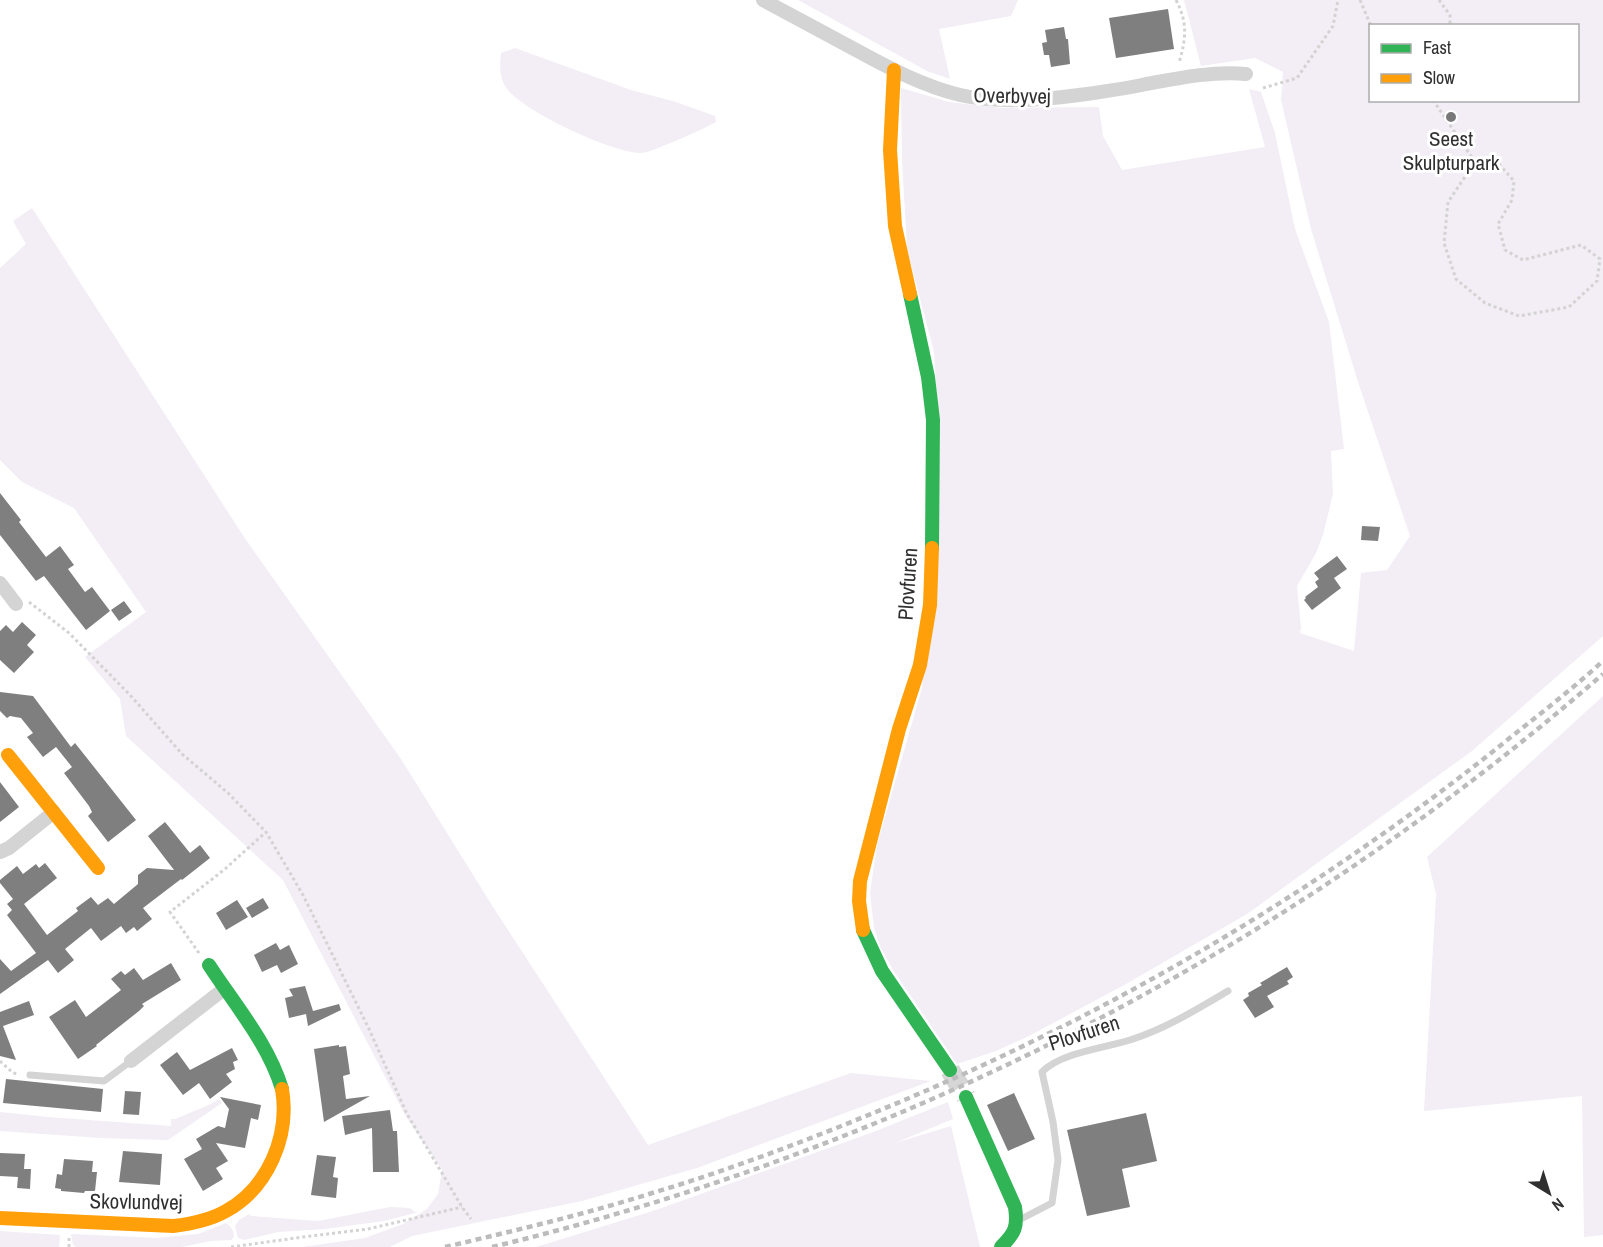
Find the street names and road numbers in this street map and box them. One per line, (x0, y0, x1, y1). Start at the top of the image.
street label: Overbyvej (973, 80, 1051, 111)
street label: Plovfuren (890, 547, 925, 621)
street label: Plovfuren (1045, 1007, 1123, 1058)
street label: Skovlundvej (89, 1186, 183, 1217)

